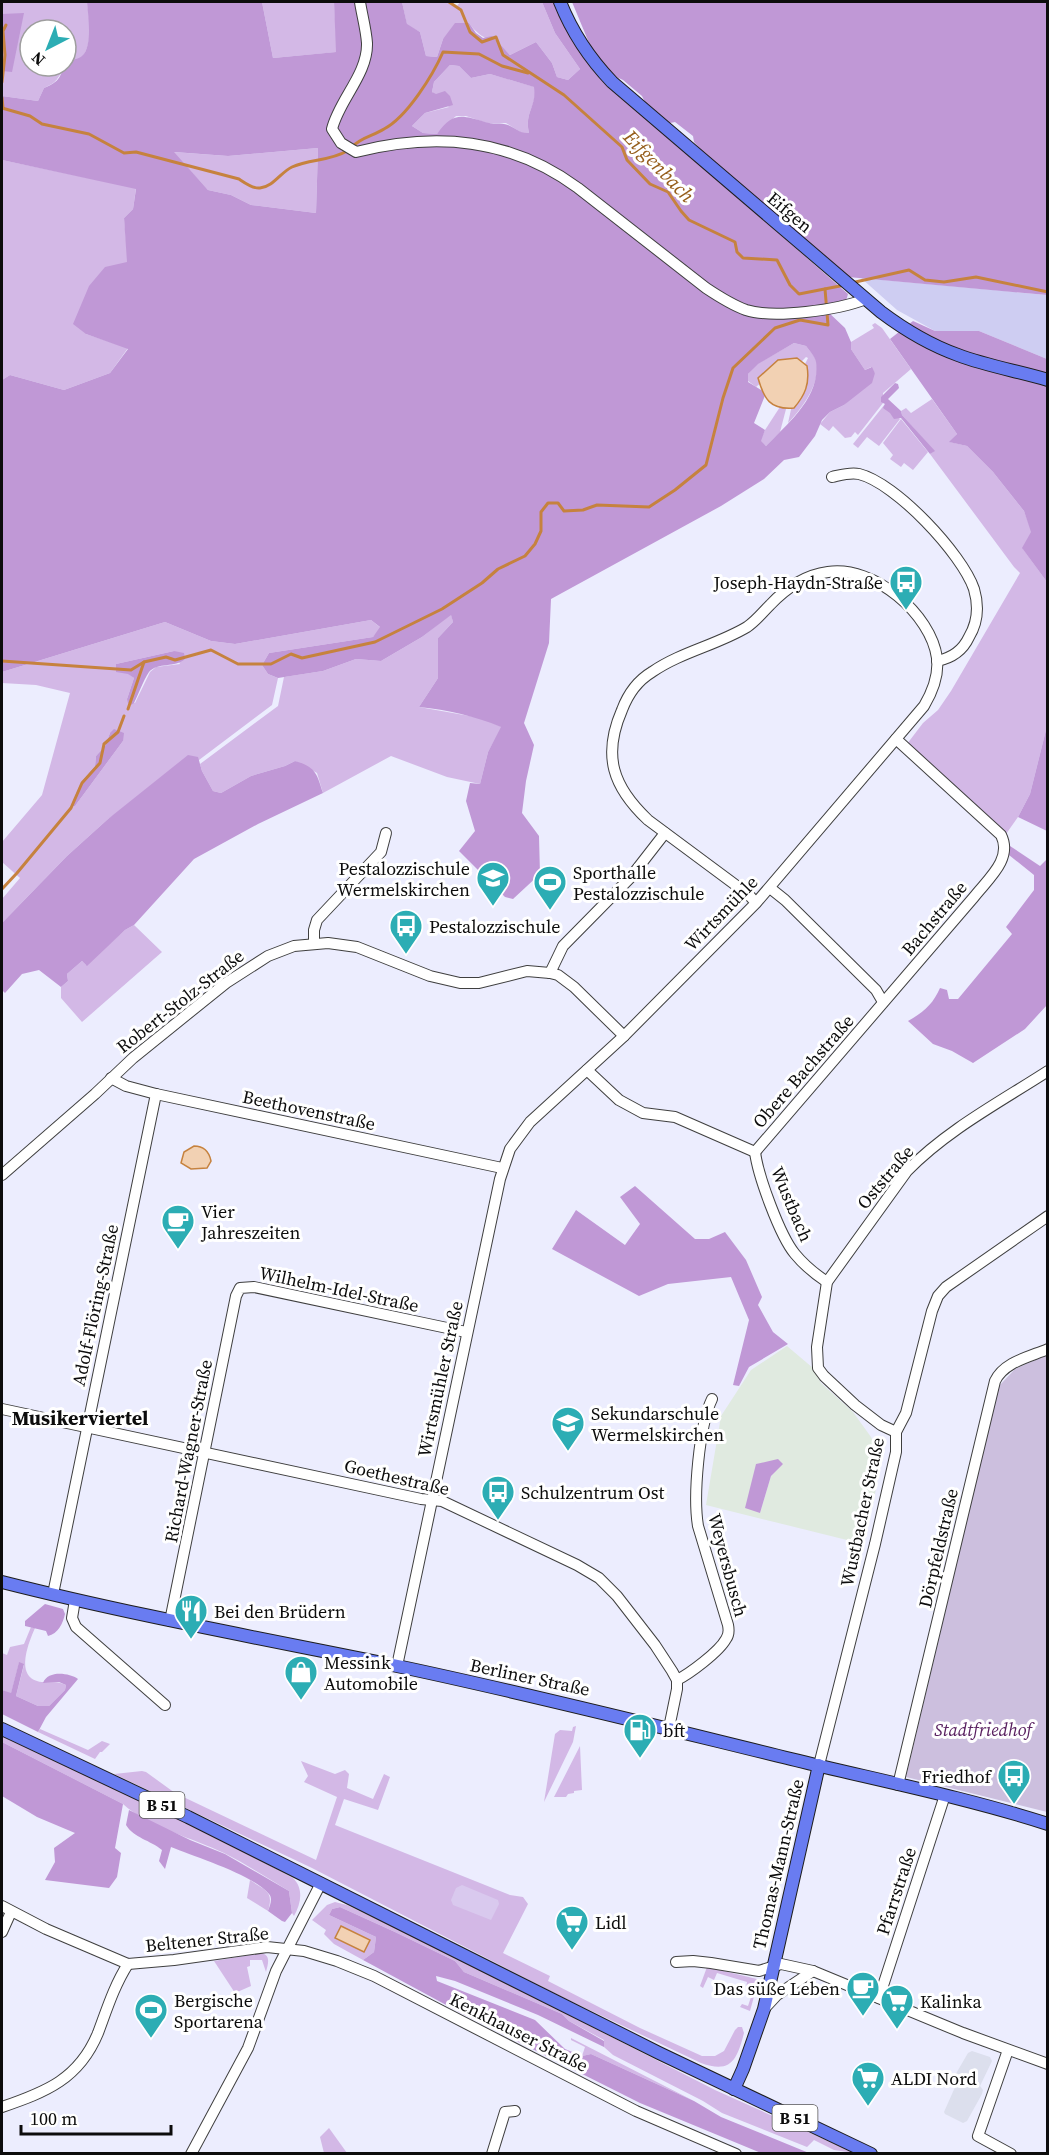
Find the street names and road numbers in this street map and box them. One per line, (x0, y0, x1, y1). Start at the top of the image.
street label: Eifgen (762, 186, 818, 238)
street label: Wirtsmühle (679, 870, 763, 956)
street label: Bachstraße (896, 876, 972, 960)
street label: Robert-Stolz-Straße (111, 943, 249, 1059)
street label: Obere Bachstraße (747, 1009, 859, 1133)
street label: Beethovenstraße (240, 1084, 378, 1136)
street label: Oststraße (851, 1140, 919, 1214)
street label: Wustbach (765, 1163, 819, 1246)
street label: Adolf-Flöring-Straße (66, 1222, 124, 1388)
street label: Wilhelm-Idel-Straße (257, 1260, 421, 1318)
street label: Wirtsmühler Straße (411, 1299, 469, 1459)
street label: Richard-Wagner-Straße (158, 1357, 218, 1545)
street label: Wustbacher Straße (834, 1435, 890, 1589)
street label: Goethestraße (342, 1453, 452, 1501)
street label: Dörpfeldstraße (912, 1486, 964, 1610)
street label: Weyersbusch (702, 1511, 754, 1620)
street label: Berliner Straße (468, 1652, 592, 1702)
street label: Thomas-Mann-Straße (746, 1776, 810, 1952)
road number: B 51 (140, 1792, 184, 1818)
street label: Pfarrstraße (870, 1844, 922, 1938)
street label: Beltener Straße (144, 1920, 270, 1958)
street label: Kenkhauser Straße (446, 1986, 592, 2078)
road number: B 51 (772, 2105, 818, 2131)

